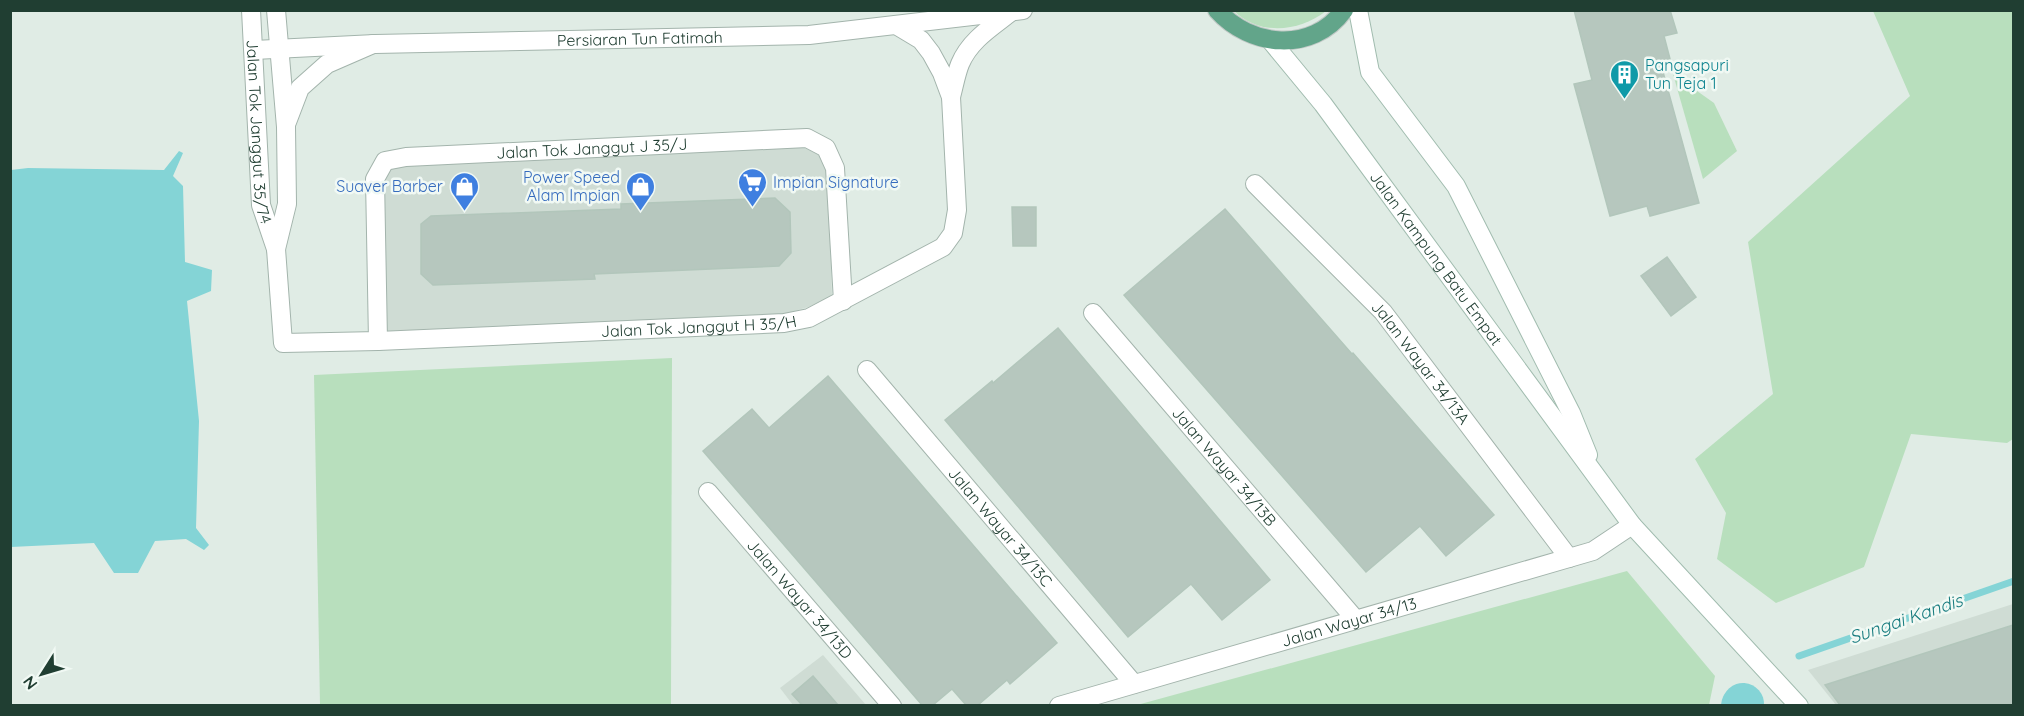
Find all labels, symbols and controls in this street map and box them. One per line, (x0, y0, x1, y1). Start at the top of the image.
street label: Persiaran Tun Fatimah (557, 27, 723, 50)
street label: Jalan Tok Janggut 35/74 (243, 39, 277, 226)
place label: Pangsapuri Tun Teja 1 (1645, 55, 1729, 93)
building icon: Pangsapuri Tun Teja 1 (1608, 58, 1640, 100)
street label: Jalan Tok Janggut J 35/J (496, 134, 688, 163)
supermarket icon: Impian Signature (736, 166, 768, 208)
place label: Power Speed Alam Impian (523, 167, 620, 205)
street label: Jalan Kampung Batu Empat (1366, 167, 1507, 349)
shop icon: Suaver Barber (448, 170, 480, 212)
shop icon: Power Speed Alam Impian (625, 170, 657, 212)
place label: Impian Signature (773, 172, 899, 192)
place label: Suaver Barber (336, 176, 443, 196)
street label: Jalan Wayar 34/13A (1367, 296, 1474, 428)
street label: Jalan Tok Janggut H 35/H (600, 311, 798, 341)
street label: Jalan Wayar 34/13B (1168, 403, 1281, 530)
street label: Jalan Wayar 34/13C (944, 463, 1057, 591)
street label: Jalan Wayar 34/13D (743, 535, 857, 663)
water label: Sungai Kandis (1846, 588, 1967, 649)
street label: Jalan Wayar 34/13 (1279, 593, 1419, 651)
north arrow (12, 644, 72, 704)
text: N (18, 672, 42, 694)

